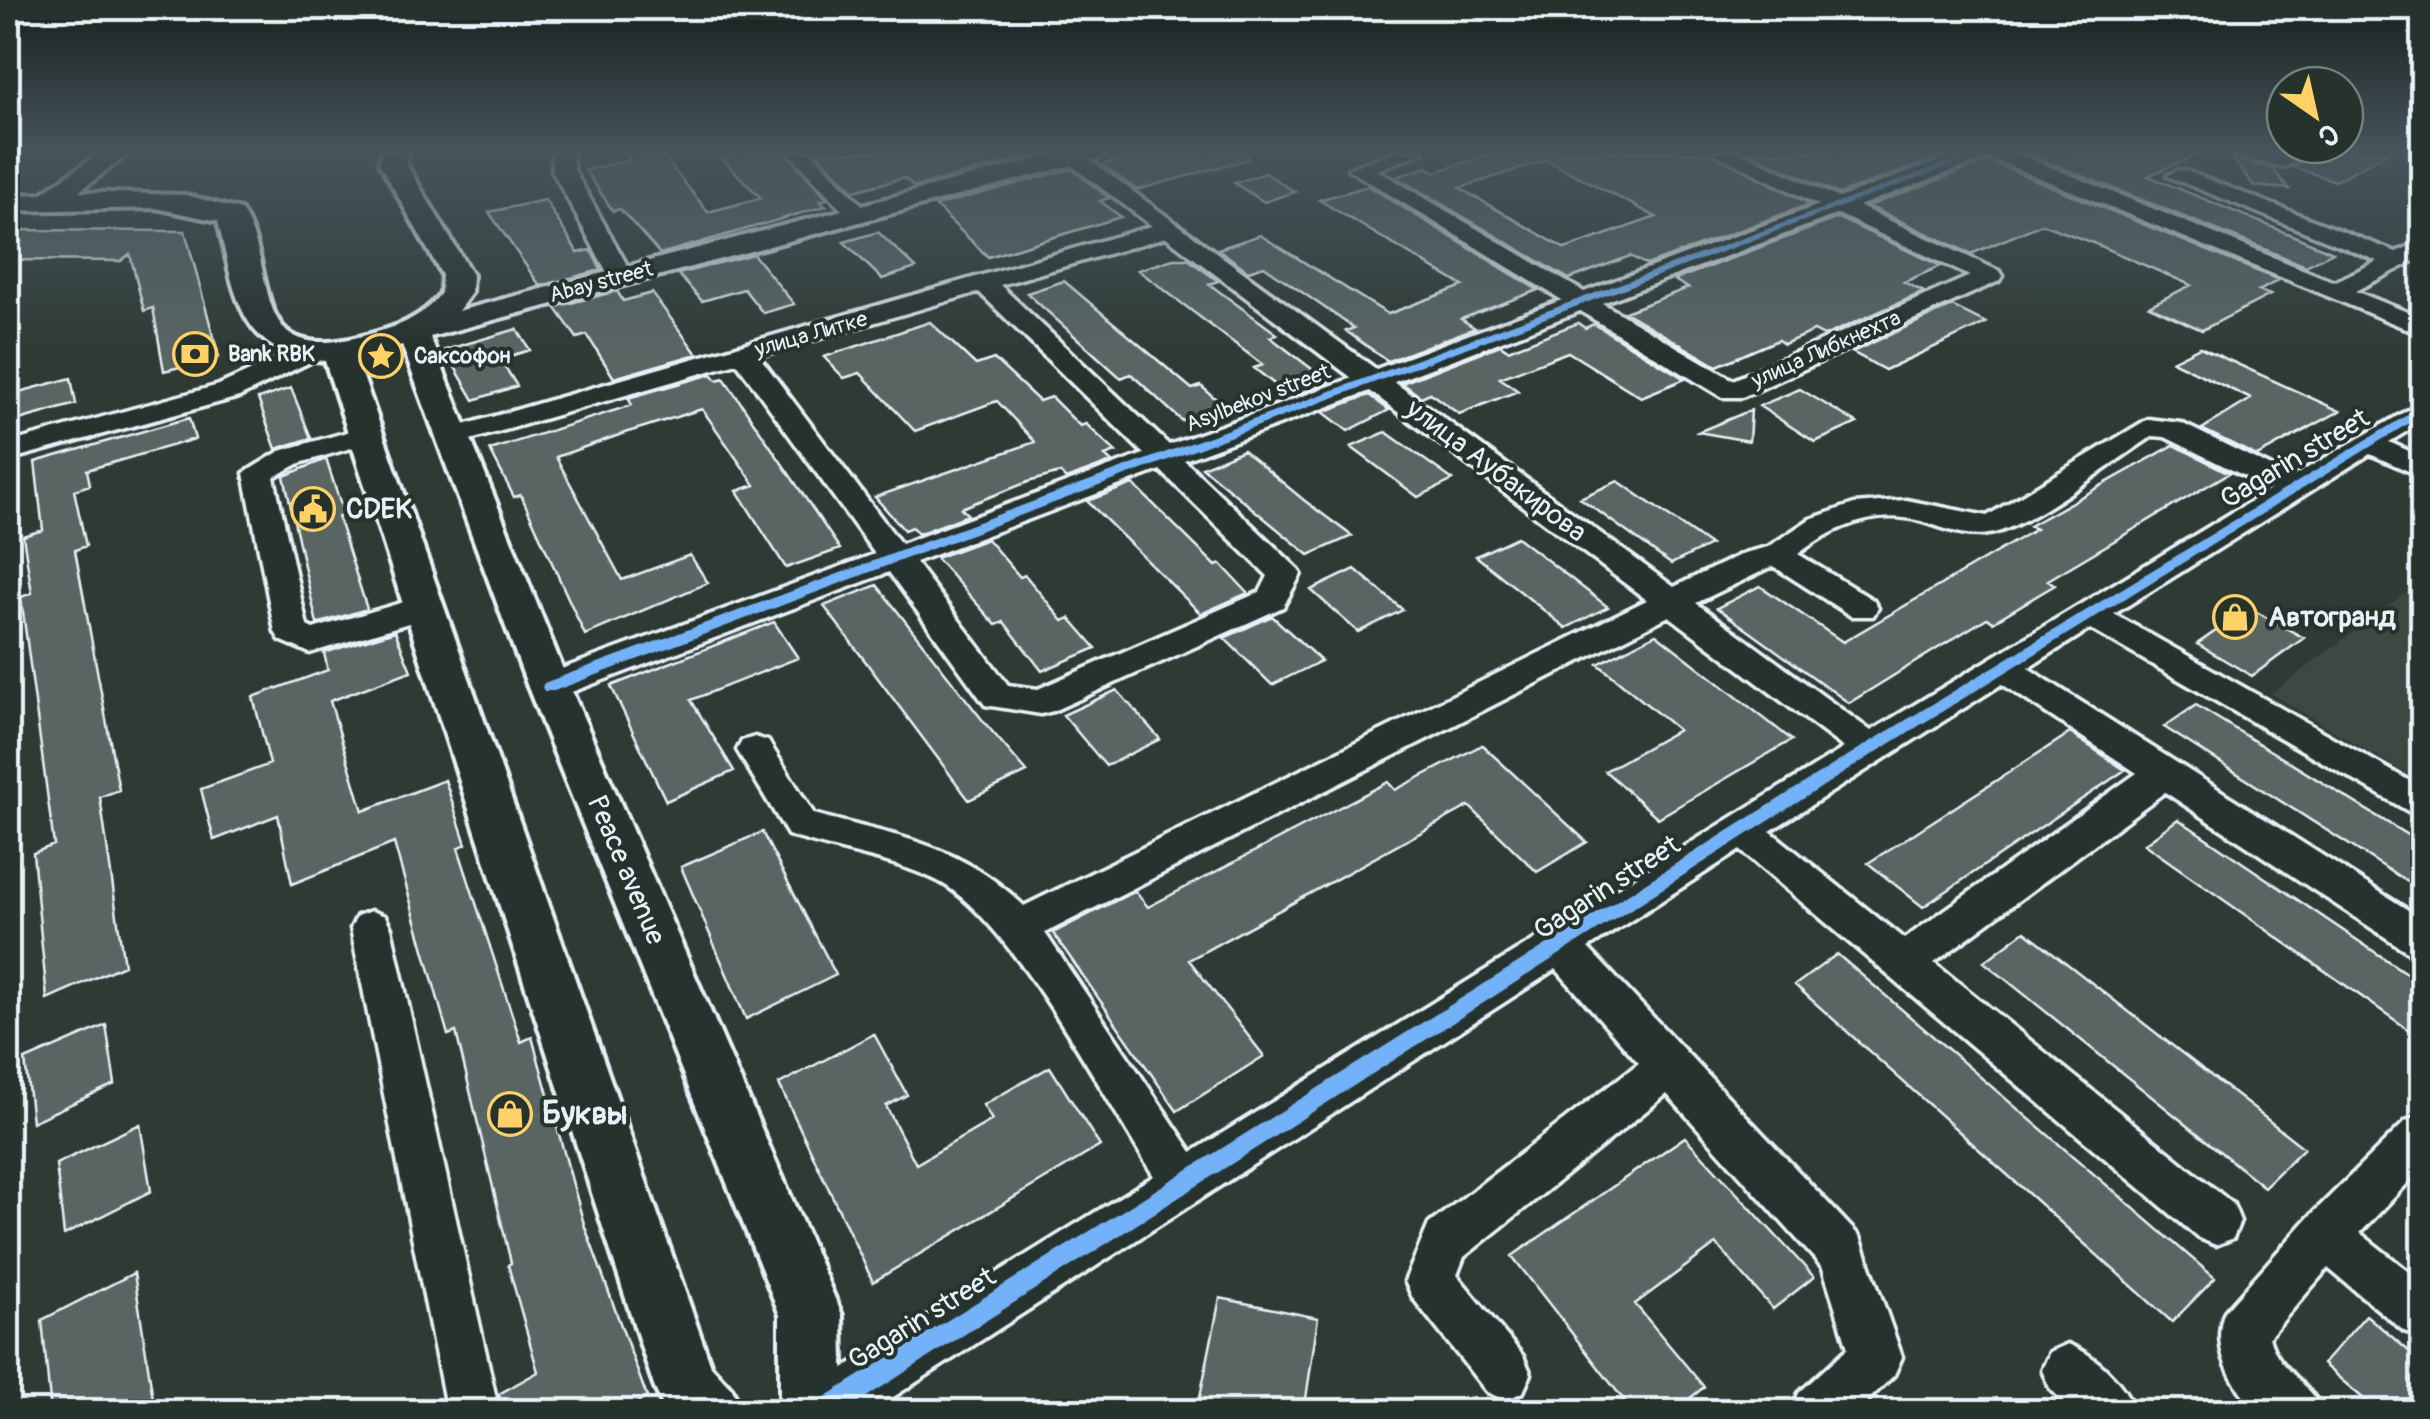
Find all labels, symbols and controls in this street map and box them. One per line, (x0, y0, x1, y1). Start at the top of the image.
north arrow (2265, 65, 2365, 165)
text: С (2311, 115, 2345, 154)
street label: Abay street (546, 255, 656, 309)
street label: улица Либкнехта (1746, 304, 1905, 395)
street label: улица Литке (751, 305, 871, 364)
bank icon: Bank RBK (172, 331, 218, 377)
place icon: Саксофон (358, 333, 404, 379)
place label: Bank RBK (228, 340, 316, 368)
place label: Саксофон (414, 342, 510, 370)
street label: Asylbekov street (1182, 358, 1334, 438)
street label: улица Аубакирова (1398, 391, 1593, 550)
street label: Gagarin street (2214, 401, 2376, 517)
public building icon: CDEK (290, 486, 336, 532)
place label: CDEK (346, 492, 412, 527)
shop icon: Автогранд (2212, 594, 2258, 640)
place label: Автогранд (2268, 600, 2397, 635)
street label: Peace avenue (579, 790, 673, 950)
street label: Gagarin street (1527, 827, 1687, 948)
shop icon: Буквы (487, 1091, 533, 1137)
place label: Буквы (542, 1094, 628, 1134)
street label: Gagarin street (842, 1259, 1003, 1378)

